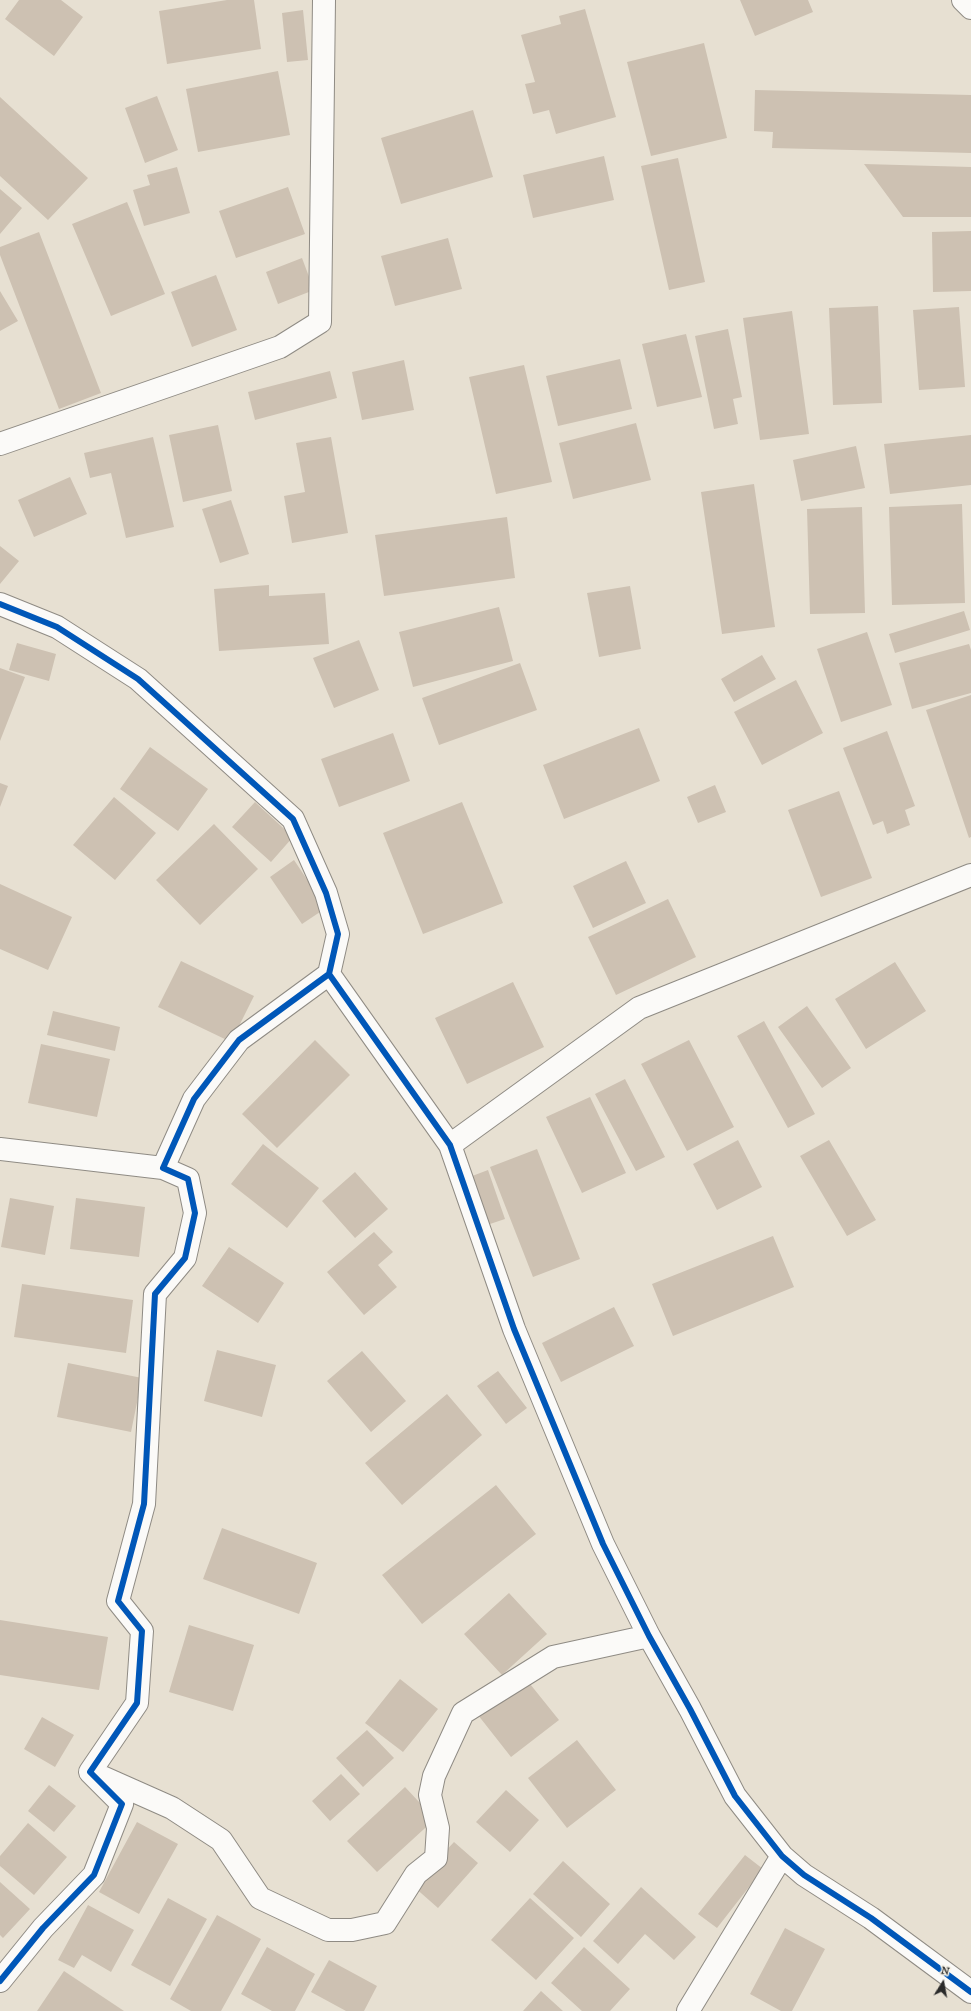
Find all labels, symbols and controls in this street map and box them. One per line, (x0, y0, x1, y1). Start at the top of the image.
north arrow (923, 1963, 963, 2003)
text: N (940, 1964, 951, 1978)

